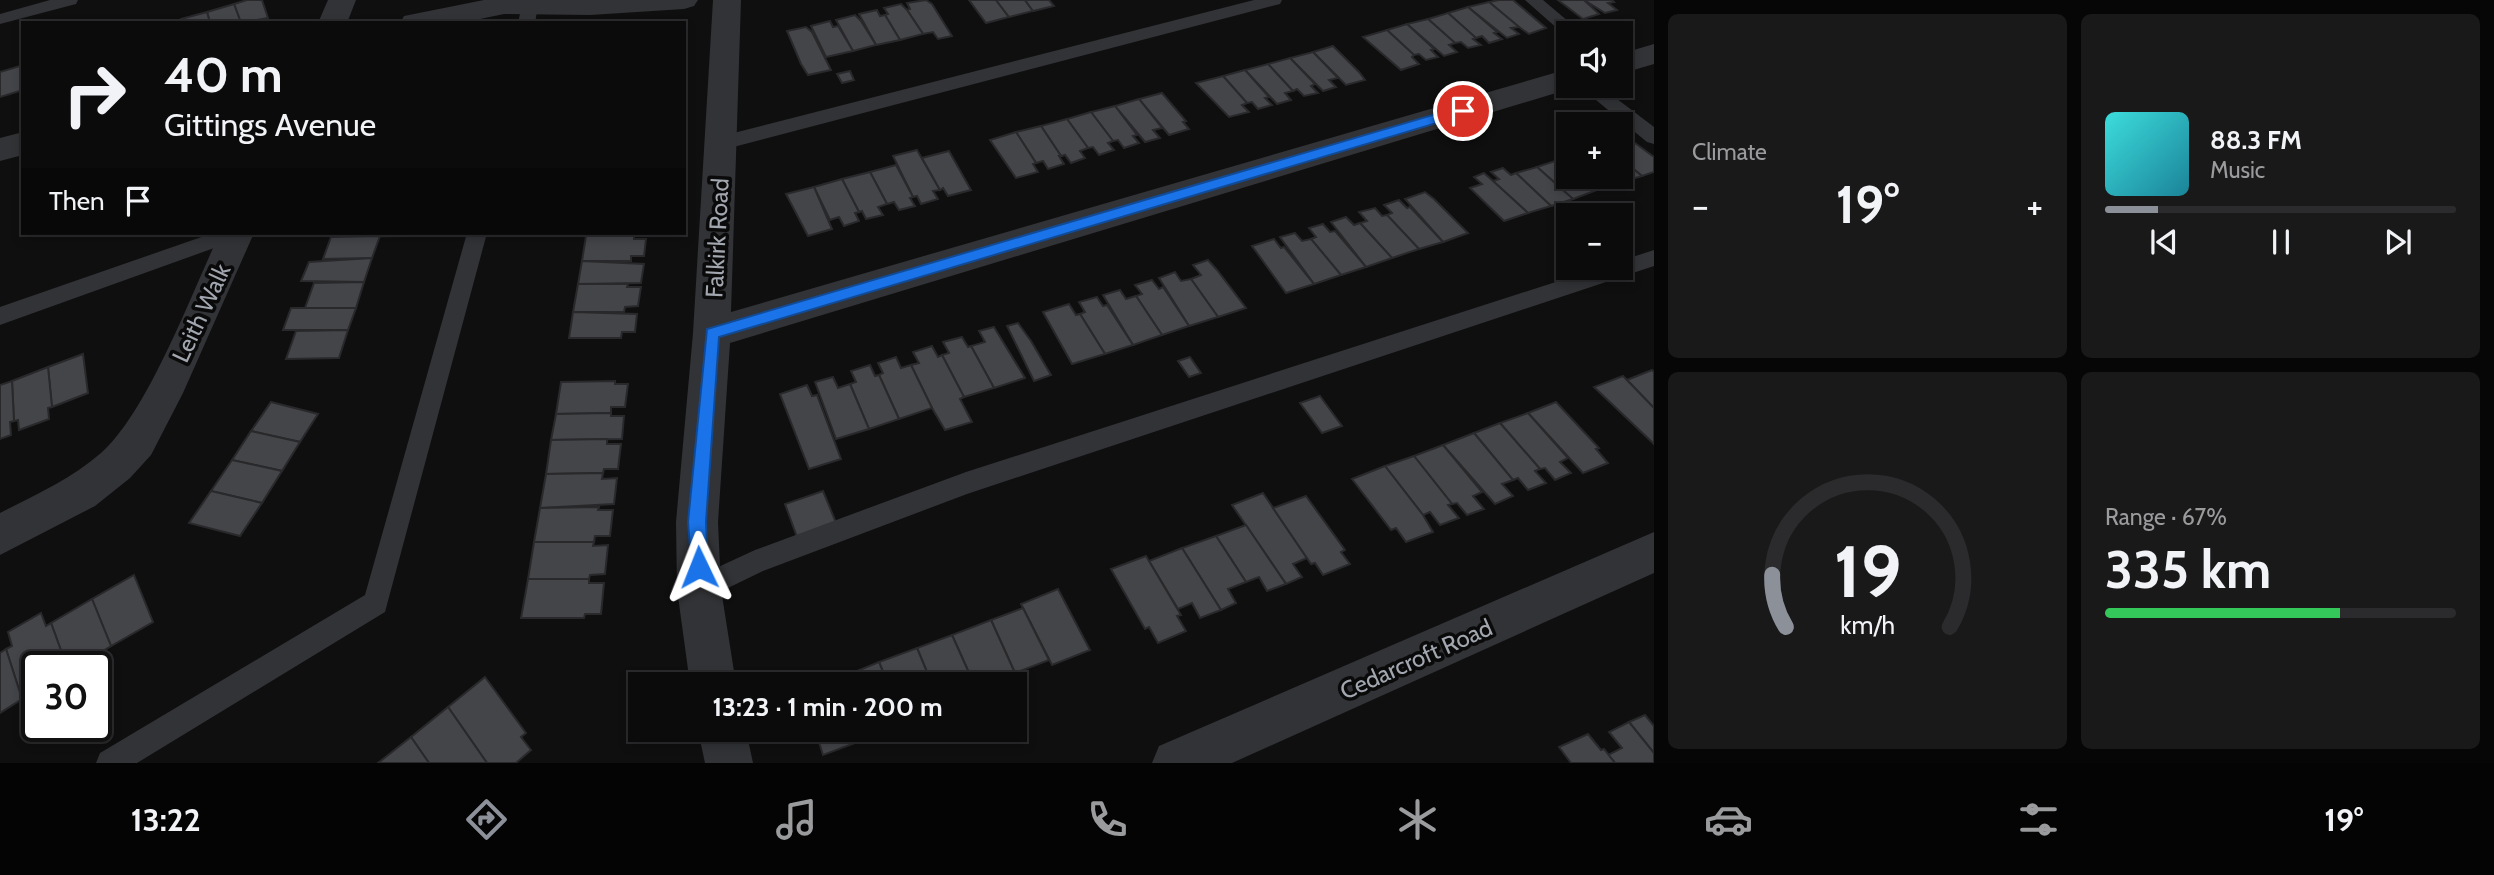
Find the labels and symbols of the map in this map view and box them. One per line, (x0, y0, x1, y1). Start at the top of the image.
pin (1433, 81, 1493, 141)
street label: Falkirk Road (699, 177, 735, 299)
street label: Leith Walk (166, 259, 237, 367)
position arrow (662, 530, 736, 604)
street label: Cedarcroft Road (1335, 612, 1497, 706)
speed limit sign: 30 (21, 651, 112, 742)

